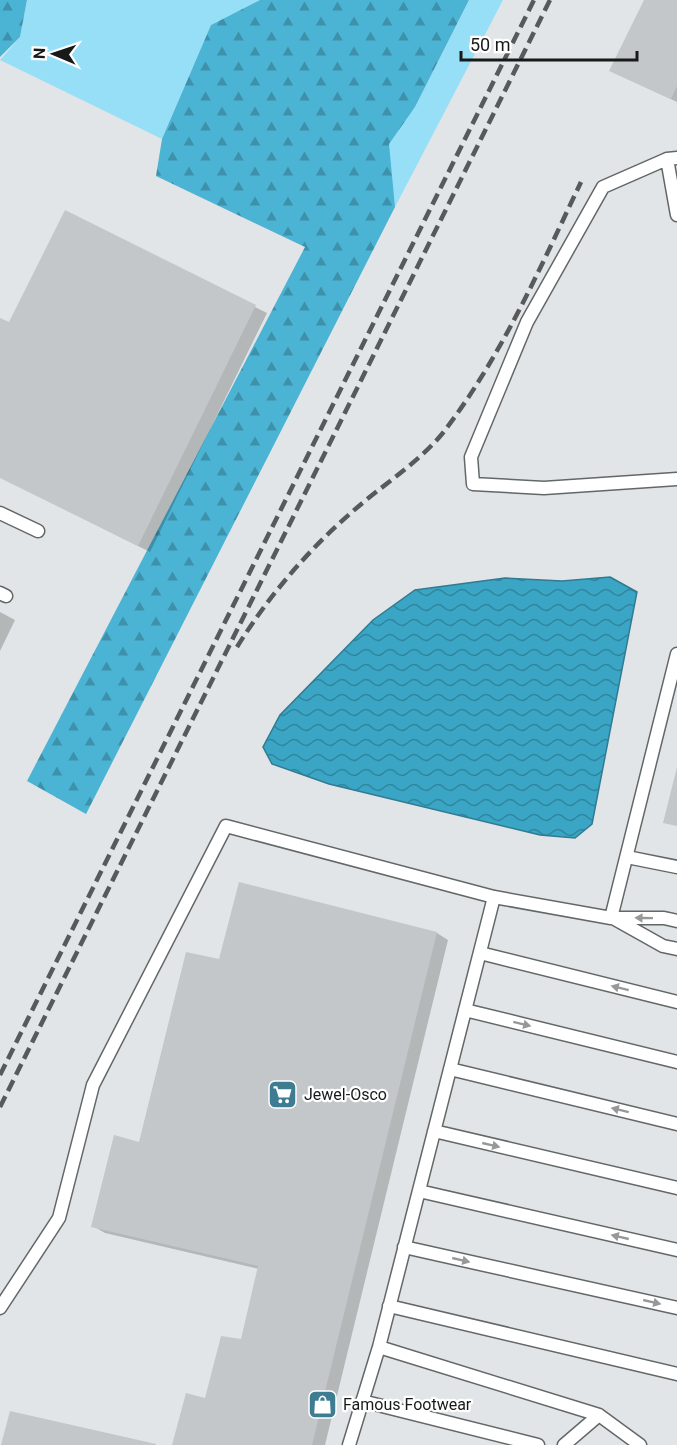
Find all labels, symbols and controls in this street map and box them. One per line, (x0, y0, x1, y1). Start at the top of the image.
north arrow (24, 24, 84, 84)
scale bar (461, 24, 636, 62)
text: 50 m (470, 34, 510, 55)
text: N (30, 48, 49, 59)
one-way arrow (635, 913, 654, 923)
one-way arrow (611, 982, 629, 992)
one-way arrow (513, 1020, 531, 1030)
supermarket icon: Jewel-Osco (267, 1078, 299, 1110)
place label: Jewel-Osco (304, 1085, 387, 1104)
one-way arrow (611, 1105, 629, 1115)
one-way arrow (482, 1140, 500, 1150)
one-way arrow (611, 1232, 629, 1242)
one-way arrow (452, 1256, 471, 1265)
one-way arrow (642, 1298, 661, 1308)
shop icon: Famous Footwear (306, 1388, 338, 1420)
place label: Famous Footwear (343, 1395, 472, 1414)

